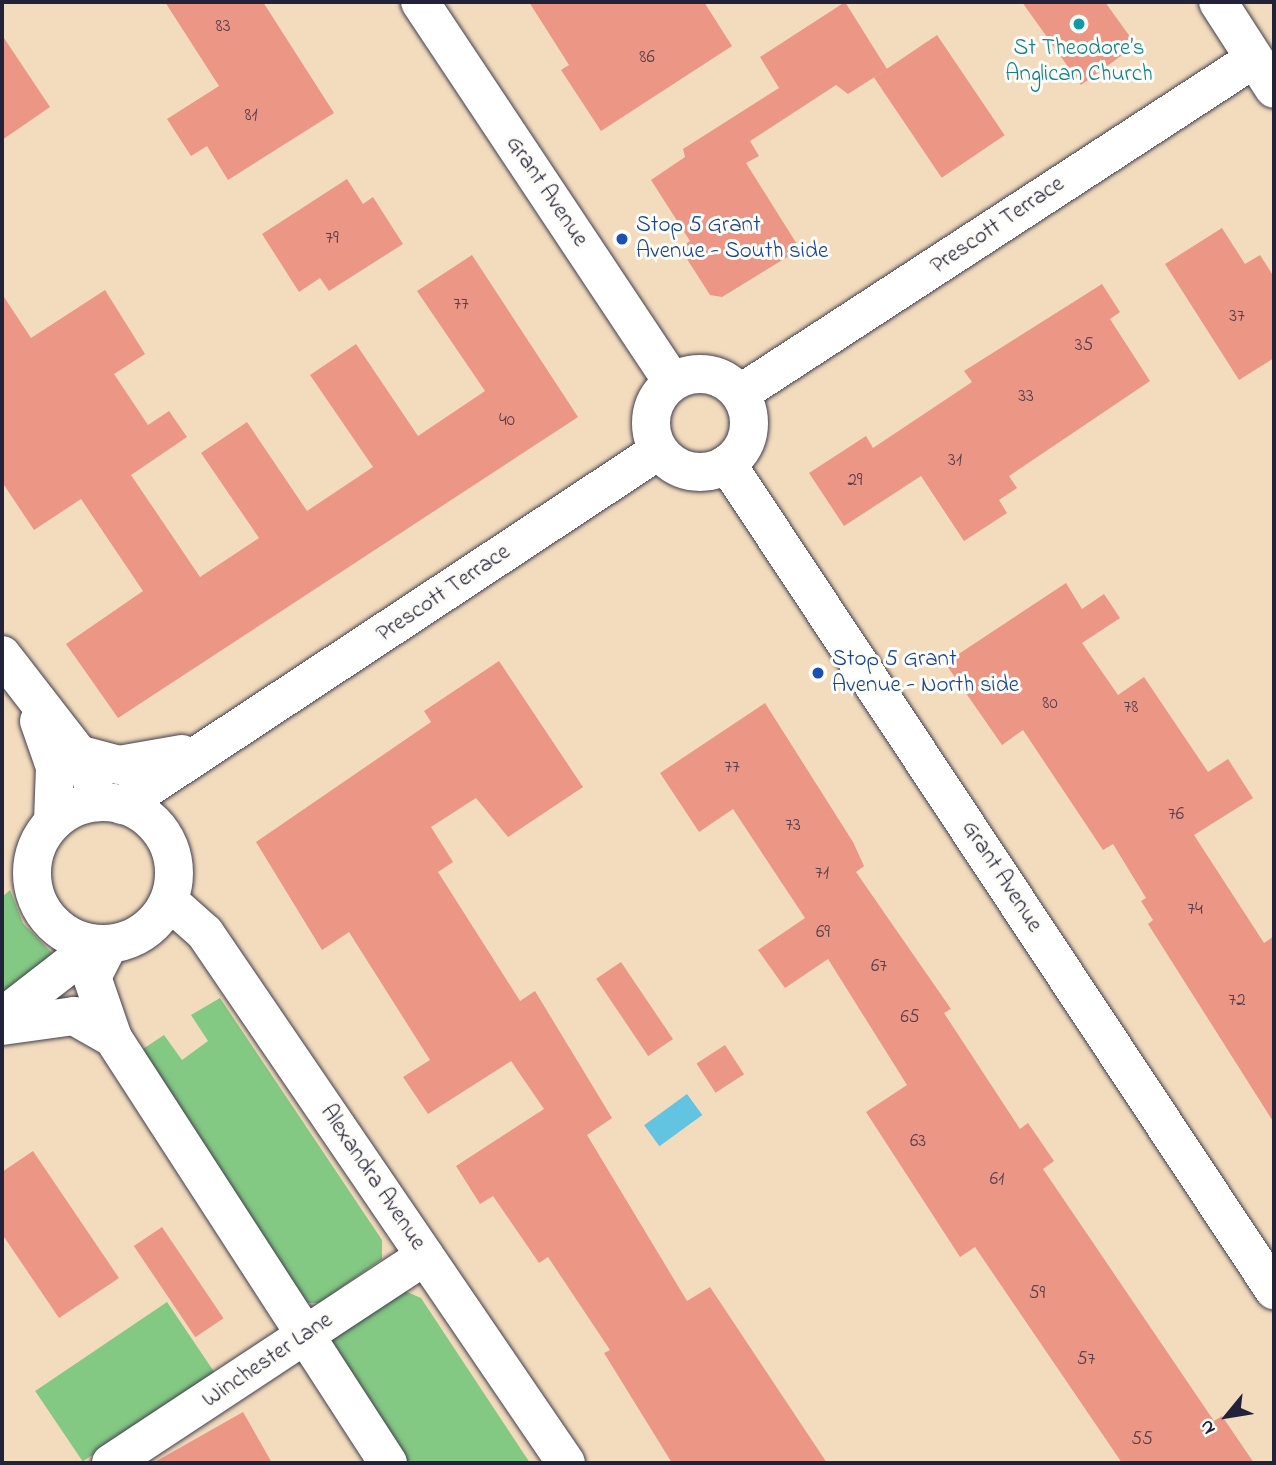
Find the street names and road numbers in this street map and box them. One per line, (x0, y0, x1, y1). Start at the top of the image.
street label: Grant Avenue (499, 131, 593, 253)
street label: Prescott Terrace (926, 171, 1070, 281)
street label: Prescott Terrace (372, 539, 516, 649)
street label: Grant Avenue (955, 816, 1047, 938)
street label: Alexandra Avenue (313, 1100, 431, 1256)
street label: Winchester Lane (198, 1307, 338, 1415)

